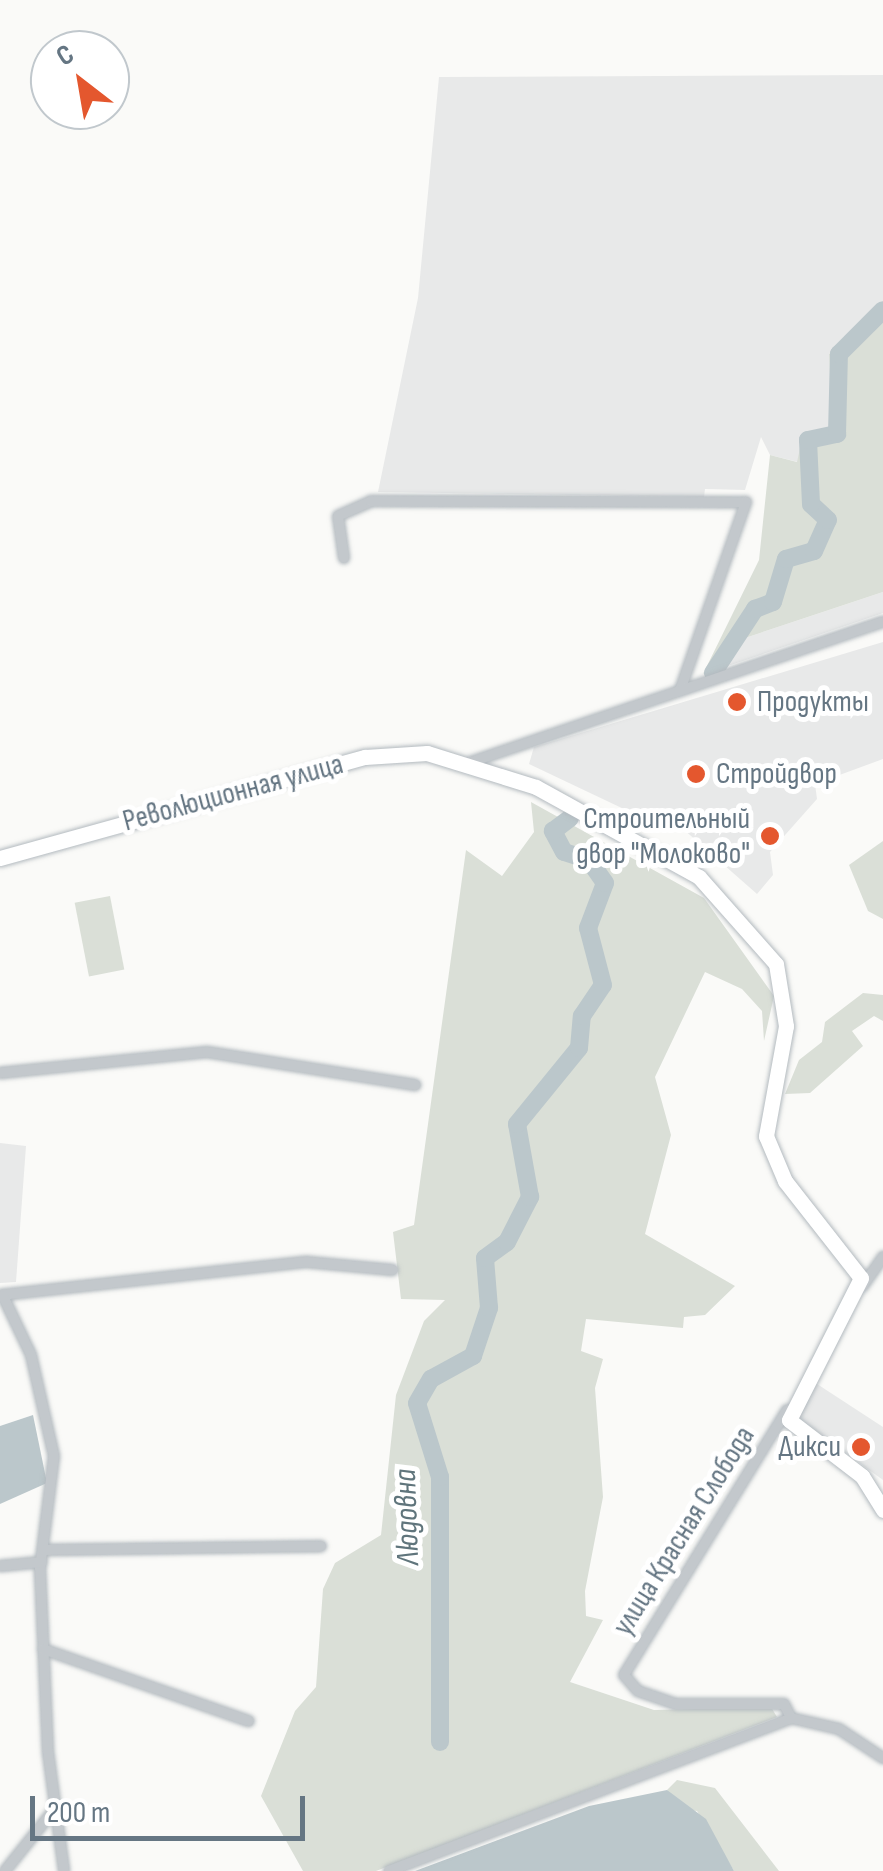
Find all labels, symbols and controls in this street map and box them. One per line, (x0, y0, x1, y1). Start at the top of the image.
north arrow (30, 30, 130, 130)
text: С (51, 38, 80, 73)
place label: Продукты (757, 684, 869, 720)
marker: Продукты (726, 691, 748, 713)
street label: Революционная улица (119, 746, 347, 840)
place label: Стройдвор (716, 756, 837, 792)
marker: Стройдвор (685, 763, 707, 785)
place label: Строительный двор "Молоково" (576, 801, 750, 872)
marker: Строительный двор "Молоково" (759, 825, 781, 847)
street label: улица Красная Слобода (605, 1420, 763, 1642)
place label: Дикси (779, 1429, 841, 1465)
marker: Дикси (850, 1436, 872, 1458)
water label: Людовна (387, 1468, 429, 1566)
scale bar (35, 1776, 310, 1838)
text: 200 m (47, 1795, 110, 1831)

